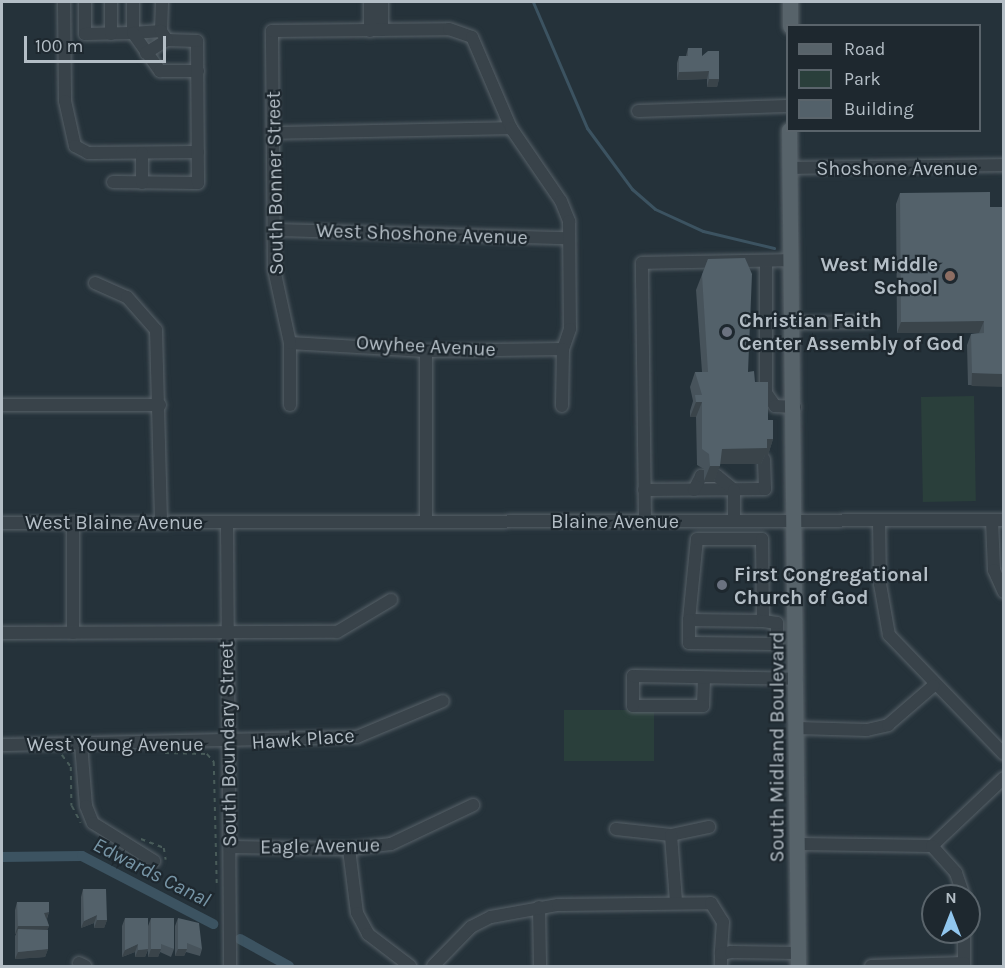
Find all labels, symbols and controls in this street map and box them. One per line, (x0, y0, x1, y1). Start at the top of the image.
scale bar (27, 24, 170, 62)
legend (786, 24, 981, 132)
text: 100 m (35, 35, 83, 57)
text: Road (844, 38, 885, 60)
text: Park (844, 68, 881, 90)
street label: South Bonner Street (261, 91, 289, 275)
text: Building (844, 98, 914, 120)
street label: Shoshone Avenue (816, 156, 978, 180)
street label: West Shoshone Avenue (316, 218, 528, 250)
place label: West Middle School (820, 252, 938, 299)
marker: West Middle School (943, 269, 957, 283)
place label: Christian Faith Center Assembly of God (739, 308, 964, 355)
marker: Christian Faith Center Assembly of God (720, 325, 734, 339)
street label: Owyhee Avenue (356, 330, 496, 362)
street label: Blaine Avenue (551, 509, 679, 533)
street label: West Blaine Avenue (25, 510, 203, 534)
place label: First Congregational Church of God (734, 562, 929, 609)
marker: First Congregational Church of God (715, 578, 729, 592)
street label: South Midland Boulevard (765, 632, 789, 862)
street label: South Boundary Street (214, 641, 242, 847)
street label: Hawk Place (251, 723, 355, 755)
street label: West Young Avenue (27, 732, 203, 756)
water label: Edwards Canal (89, 832, 215, 912)
street label: Eagle Avenue (260, 833, 380, 859)
north arrow (921, 884, 981, 944)
text: N (945, 888, 957, 907)

